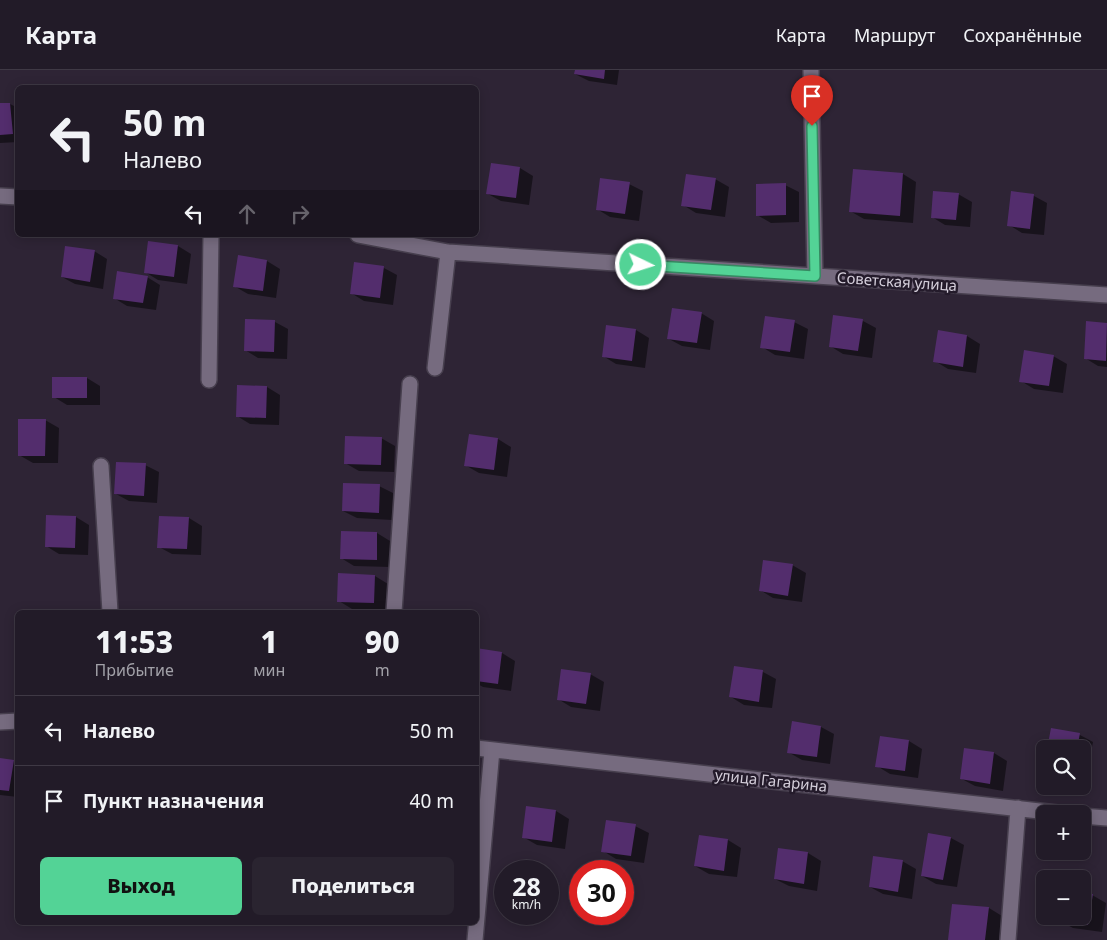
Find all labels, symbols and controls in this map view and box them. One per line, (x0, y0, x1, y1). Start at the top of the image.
text: Карта (25, 18, 97, 51)
text: Карта (776, 23, 826, 47)
text: Маршрут (854, 23, 935, 47)
text: Сохранённые (963, 23, 1082, 47)
pin (791, 75, 833, 126)
icon: arrive (798, 82, 826, 110)
text: 50 m (123, 99, 206, 146)
icon: left (40, 105, 105, 170)
text: Налево (123, 144, 202, 174)
icon: left (180, 200, 208, 228)
icon: ahead (233, 200, 261, 228)
icon: right (286, 200, 314, 228)
position arrow (614, 238, 666, 290)
street label: Советская улица (836, 267, 958, 295)
text: 11:53 (95, 621, 173, 662)
text: 1 (261, 621, 278, 662)
text: 90 (365, 621, 399, 662)
text: Прибытие (94, 659, 174, 681)
text: мин (253, 659, 285, 681)
text: m (375, 659, 390, 681)
icon: left (40, 717, 68, 745)
text: Налево (83, 718, 155, 744)
text: 50 m (410, 718, 454, 744)
map controls (1036, 740, 1091, 925)
button: search (1036, 740, 1091, 795)
street label: улица Гагарина (714, 764, 828, 796)
icon: arrive (40, 787, 68, 815)
text: Пункт назначения (83, 788, 264, 814)
text: 40 m (410, 788, 454, 814)
button: + (1036, 805, 1091, 860)
button: Выход (40, 857, 242, 915)
button: Поделиться (252, 857, 454, 915)
speed limit sign: 30 (569, 860, 634, 925)
text: 28 (512, 869, 541, 903)
button: − (1036, 870, 1091, 925)
text: km/h (512, 896, 541, 913)

